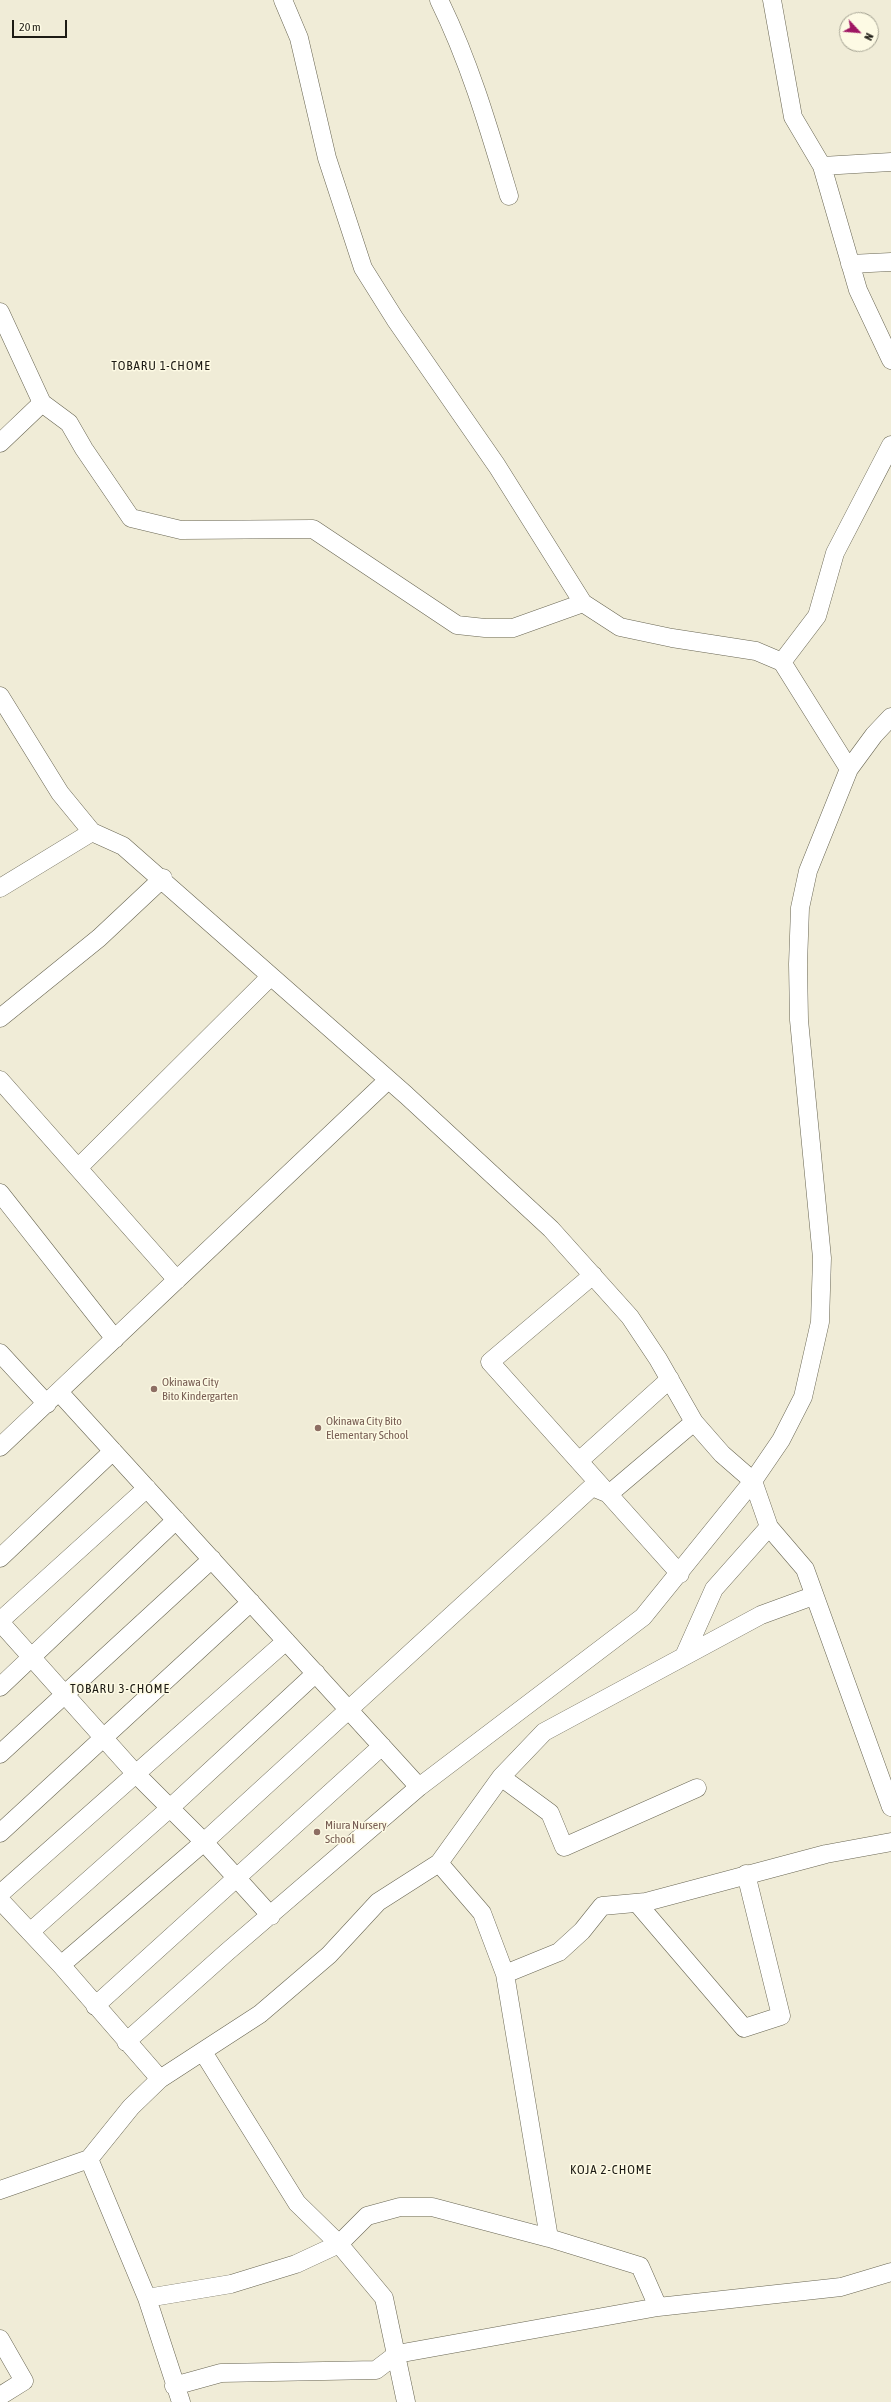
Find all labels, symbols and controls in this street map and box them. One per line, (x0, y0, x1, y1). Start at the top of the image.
scale bar (14, 12, 69, 38)
north arrow (839, 12, 879, 52)
text: 20 m (19, 20, 41, 34)
text: N (862, 31, 876, 42)
district label: TOBARU 1-CHOME (111, 358, 211, 374)
place label: Okinawa City Bito Kindergarten (162, 1375, 238, 1403)
marker: Okinawa City Bito Kindergarten (149, 1384, 159, 1394)
place label: Okinawa City Bito Elementary School (326, 1414, 408, 1442)
marker: Okinawa City Bito Elementary School (313, 1423, 323, 1433)
district label: TOBARU 3-CHOME (70, 1681, 170, 1697)
place label: Miura Nursery School (325, 1818, 387, 1846)
marker: Miura Nursery School (312, 1827, 322, 1837)
district label: KOJA 2-CHOME (570, 2162, 652, 2178)

